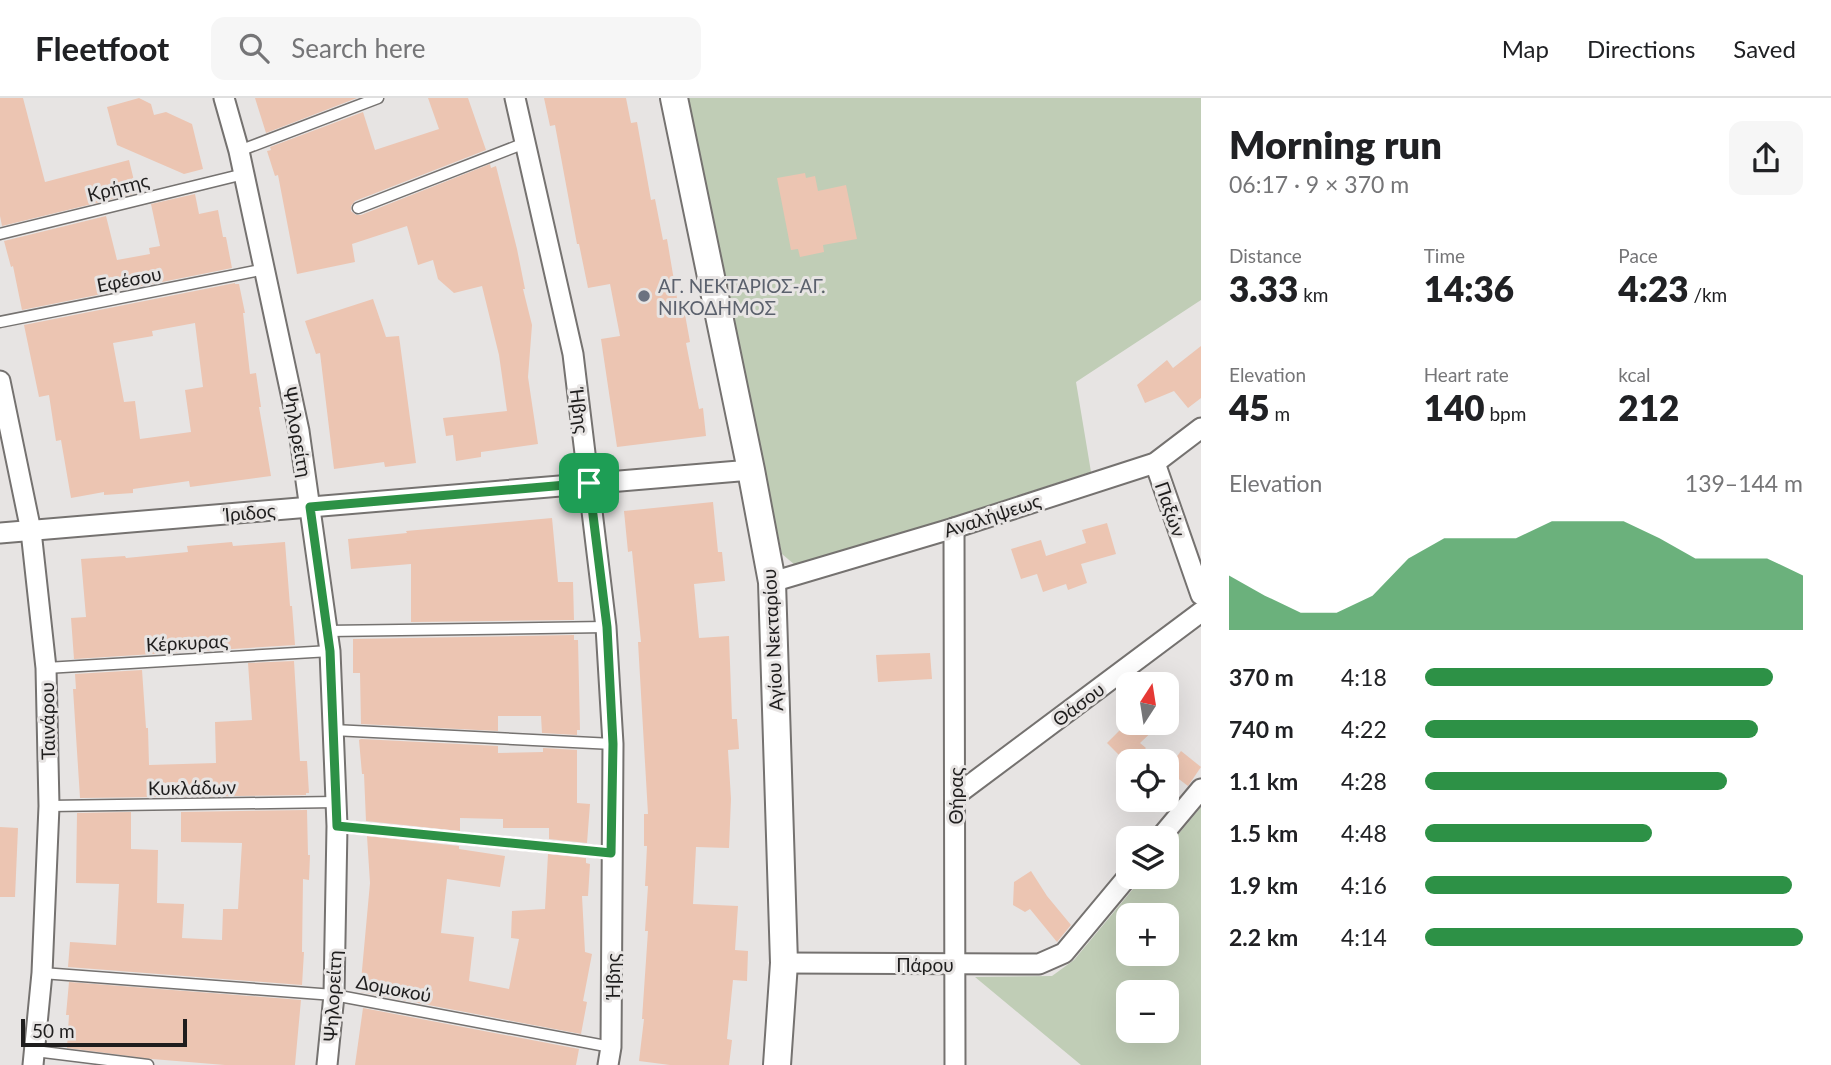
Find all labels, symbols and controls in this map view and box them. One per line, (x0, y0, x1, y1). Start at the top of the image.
search box (211, 17, 701, 80)
text: Fleetfoot (35, 28, 169, 68)
icon: search (235, 29, 273, 67)
text: Search here (291, 32, 425, 64)
text: Map (1502, 34, 1549, 63)
text: Directions (1587, 34, 1695, 63)
text: Saved (1733, 34, 1796, 63)
text: Morning run (1229, 121, 1442, 167)
button: share (1729, 121, 1803, 195)
street label: Κρήτης (85, 168, 151, 206)
text: 06:17 · 9 × 370 m (1229, 170, 1409, 198)
text: Distance (1229, 244, 1302, 267)
text: Time (1424, 244, 1465, 267)
text: Pace (1618, 244, 1658, 267)
street label: Εφέσου (95, 261, 163, 297)
text: 3.33 (1229, 267, 1298, 309)
text: 14:36 (1424, 267, 1514, 309)
text: 4:23 (1618, 267, 1689, 309)
place label: ΑΓ. ΝΕΚΤΑΡΙΟΣ-ΑΓ. ΝΙΚΟΔΗΜΟΣ (658, 274, 825, 319)
text: km (1298, 283, 1328, 306)
text: /km (1689, 283, 1727, 306)
marker: ΑΓ. ΝΕΚΤΑΡΙΟΣ-ΑΓ. ΝΙΚΟΔΗΜΟΣ (636, 288, 652, 304)
text: Elevation (1229, 363, 1306, 386)
text: Heart rate (1424, 363, 1509, 386)
text: kcal (1618, 363, 1650, 386)
street label: Ψηλορείτη (279, 385, 317, 479)
street label: Ήβης (566, 385, 594, 435)
text: 45 (1229, 386, 1270, 428)
text: 140 (1424, 386, 1485, 428)
text: 212 (1618, 386, 1679, 428)
text: m (1270, 402, 1290, 425)
text: bpm (1485, 402, 1526, 425)
pin (559, 453, 619, 513)
icon: arrive (570, 464, 608, 502)
text: Elevation (1229, 469, 1322, 497)
text: 139–144 m (1685, 469, 1803, 497)
street label: Παξών (1151, 478, 1191, 540)
street label: Αναλήψεως (941, 488, 1044, 541)
street label: Ίριδος (222, 498, 276, 526)
street label: Αγίου Νεκταρίου (757, 568, 787, 712)
street label: Κέρκυρας (145, 628, 229, 656)
text: 370 m (1229, 663, 1294, 691)
text: 4:18 (1341, 663, 1387, 691)
north arrow (1116, 672, 1180, 735)
map controls (1116, 672, 1179, 1043)
street label: Θάσου (1048, 677, 1108, 731)
street label: Ταινάρου (35, 682, 59, 760)
text: 740 m (1229, 715, 1294, 743)
text: 4:22 (1341, 715, 1387, 743)
button: locate (1116, 749, 1179, 812)
street label: Θήρας (944, 767, 967, 825)
text: 1.1 km (1229, 767, 1298, 795)
text: 4:28 (1341, 767, 1387, 795)
street label: Κυκλάδων (148, 775, 236, 799)
text: 1.5 km (1229, 819, 1298, 847)
text: 4:48 (1341, 819, 1387, 847)
button: layers (1116, 826, 1179, 889)
text: 1.9 km (1229, 871, 1298, 899)
text: 4:16 (1341, 871, 1387, 899)
button: + (1116, 903, 1179, 966)
text: 2.2 km (1229, 923, 1298, 951)
text: 4:14 (1341, 923, 1387, 951)
street label: Ψηλορείτη (318, 950, 346, 1042)
street label: Ήβης (601, 953, 624, 1000)
street label: Πάρου (896, 953, 954, 976)
street label: Δομοκού (355, 969, 433, 1007)
button: − (1116, 980, 1179, 1043)
scale bar (21, 1016, 187, 1048)
text: 50 m (32, 1019, 75, 1042)

